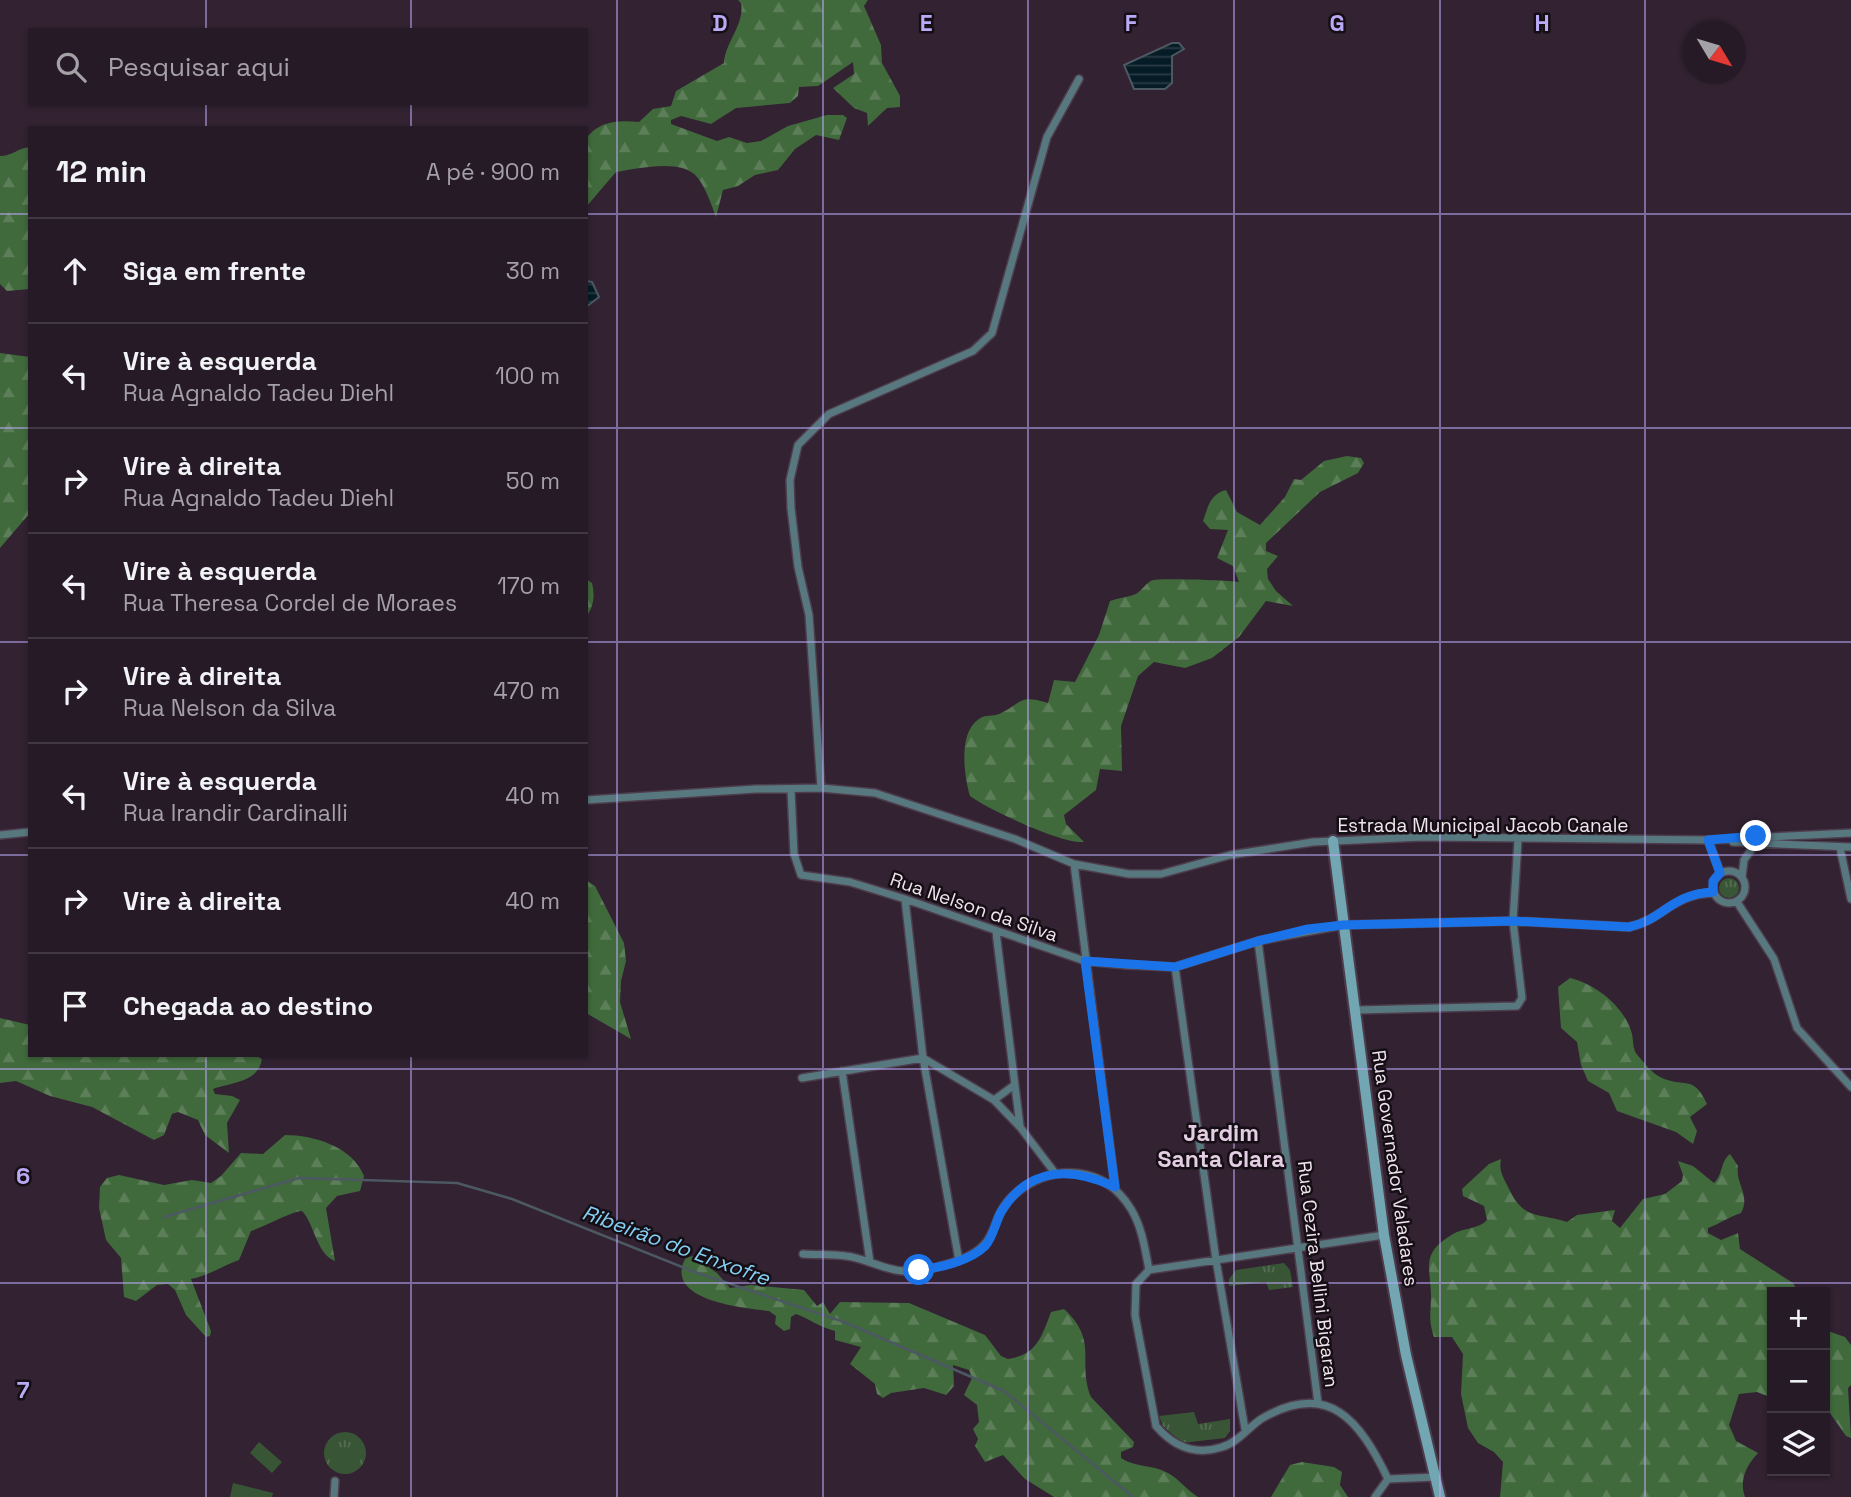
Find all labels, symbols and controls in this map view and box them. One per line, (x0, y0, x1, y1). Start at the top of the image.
text: D (712, 8, 728, 38)
text: E (920, 8, 932, 38)
text: F (1125, 8, 1137, 38)
text: G (1329, 8, 1345, 38)
text: H (1534, 8, 1550, 38)
north arrow (1683, 21, 1746, 84)
search box (28, 28, 588, 105)
icon: search (52, 48, 90, 86)
text: Pesquisar aqui (108, 50, 290, 84)
text: 12 min (56, 152, 147, 191)
text: A pé · 900 m (426, 157, 560, 187)
icon: ahead (56, 252, 94, 290)
text: Siga em frente (123, 254, 306, 288)
text: 30 m (506, 256, 560, 286)
text: Vire à esquerda (123, 344, 317, 378)
icon: left (56, 357, 94, 395)
text: 100 m (495, 361, 560, 391)
text: Rua Agnaldo Tadeu Diehl (123, 378, 394, 408)
text: Vire à direita (123, 449, 281, 483)
icon: right (56, 462, 94, 500)
text: 50 m (506, 466, 560, 496)
text: Rua Agnaldo Tadeu Diehl (123, 483, 394, 513)
text: Vire à esquerda (123, 554, 317, 588)
icon: left (56, 567, 94, 605)
text: 170 m (497, 571, 560, 601)
text: Rua Theresa Cordel de Moraes (123, 588, 457, 618)
text: Vire à direita (123, 659, 281, 693)
icon: right (56, 672, 94, 710)
text: 470 m (493, 676, 560, 706)
text: Rua Nelson da Silva (123, 693, 336, 723)
text: Vire à esquerda (123, 764, 317, 798)
icon: left (56, 777, 94, 815)
text: 40 m (505, 781, 560, 811)
text: Rua Irandir Cardinalli (123, 798, 348, 828)
street label: Estrada Municipal Jacob Canale (1337, 813, 1629, 838)
route end (1740, 820, 1771, 851)
street label: Rua Nelson da Silva (887, 867, 1061, 948)
icon: right (56, 882, 94, 920)
text: Vire à direita (123, 884, 281, 918)
text: 40 m (505, 886, 560, 916)
icon: arrive (56, 987, 94, 1025)
text: Chegada ao destino (123, 989, 373, 1023)
street label: Rua Governador Valadares (1366, 1048, 1424, 1288)
district label: Jardim Santa Clara (1157, 1118, 1285, 1174)
street label: Rua Cezira Bellini Bigaran (1292, 1159, 1344, 1389)
text: 6 (16, 1161, 30, 1191)
water label: Ribeirão do Enxofre (579, 1199, 775, 1292)
route start (903, 1254, 934, 1285)
map controls (1767, 1287, 1830, 1476)
button: + (1767, 1287, 1830, 1350)
button: − (1767, 1350, 1830, 1413)
text: 7 (17, 1375, 30, 1405)
button: layers (1767, 1413, 1830, 1476)

